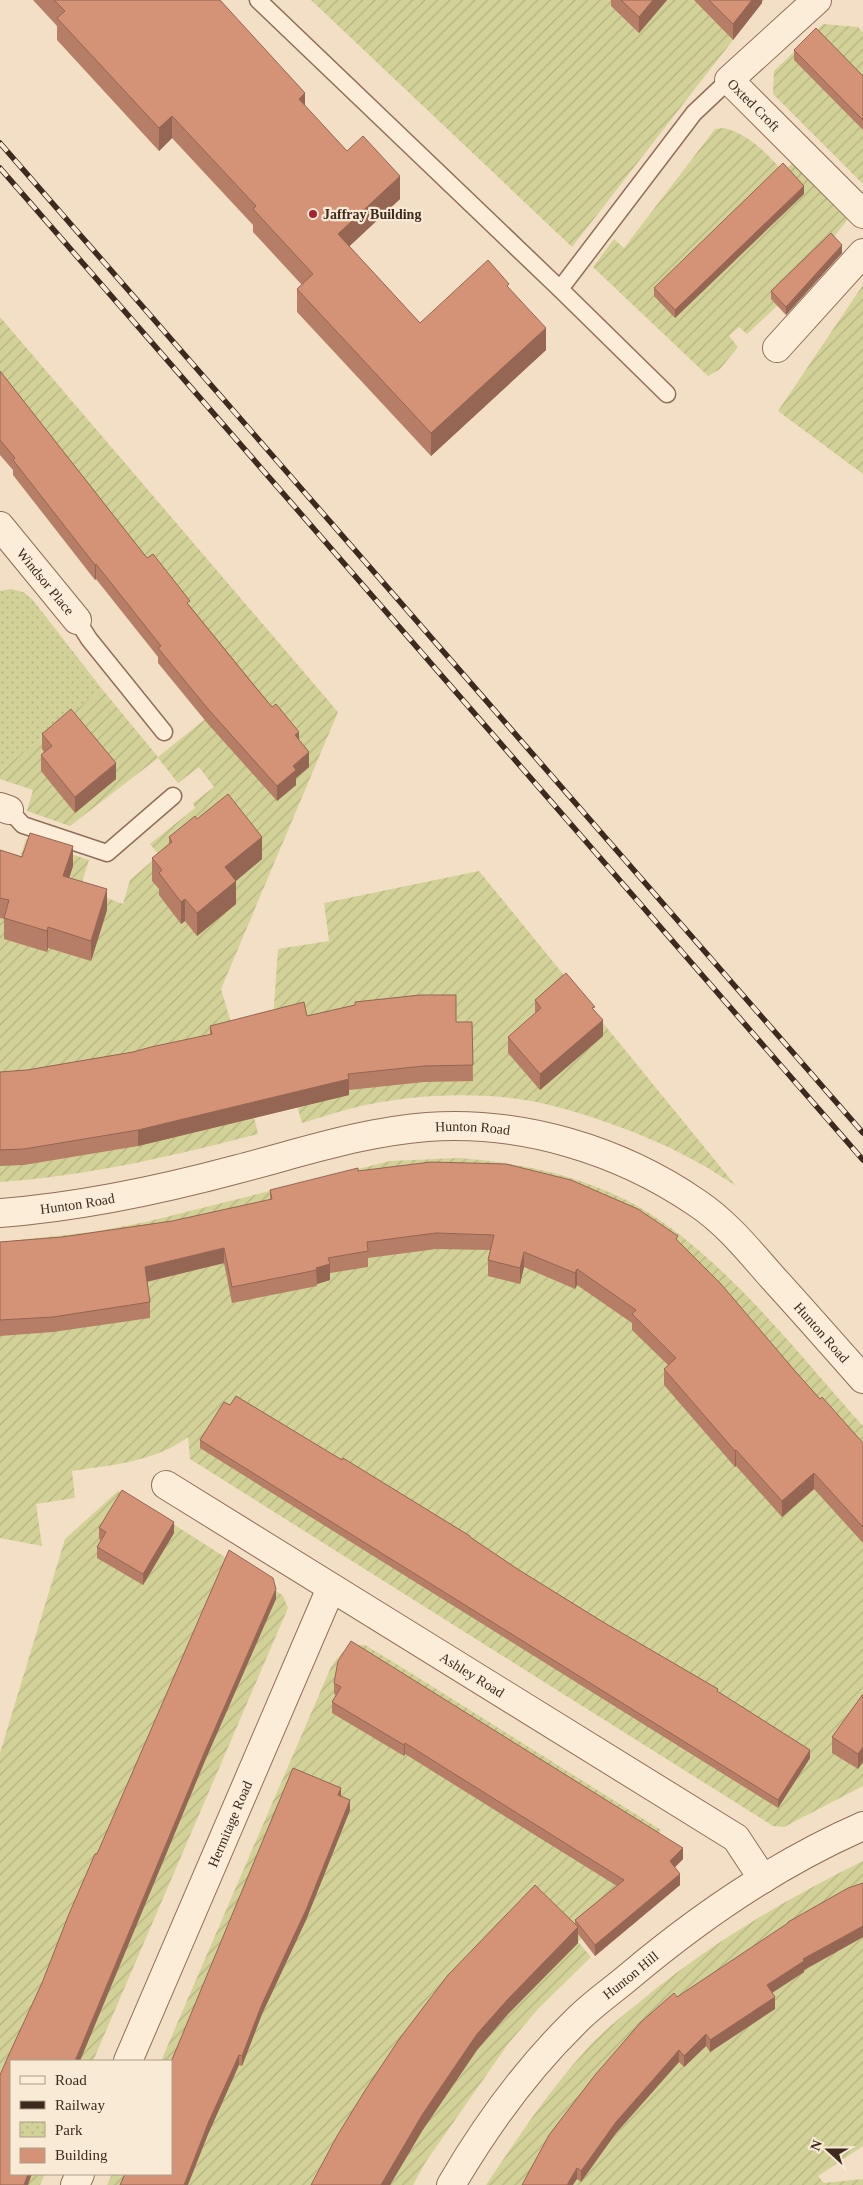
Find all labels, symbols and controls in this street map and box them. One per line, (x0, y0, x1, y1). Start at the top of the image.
street label: Oxted Croft (724, 76, 783, 134)
place label: Jaffray Building (323, 207, 421, 222)
marker: Jaffray Building (307, 208, 319, 220)
street label: Windsor Place (14, 546, 77, 618)
street label: Hunton Road (435, 1119, 511, 1138)
street label: Hunton Road (39, 1191, 116, 1217)
street label: Hunton Road (791, 1300, 852, 1366)
street label: Ashley Road (437, 1649, 507, 1700)
street label: Hermitage Road (205, 1779, 255, 1869)
street label: Hunton Hill (600, 1948, 662, 2002)
legend (10, 2060, 172, 2175)
text: Road (55, 2072, 87, 2088)
text: Railway (55, 2097, 105, 2113)
text: Park (55, 2122, 83, 2138)
north arrow (803, 2125, 853, 2175)
text: N (808, 2138, 825, 2153)
text: Building (55, 2147, 108, 2163)

